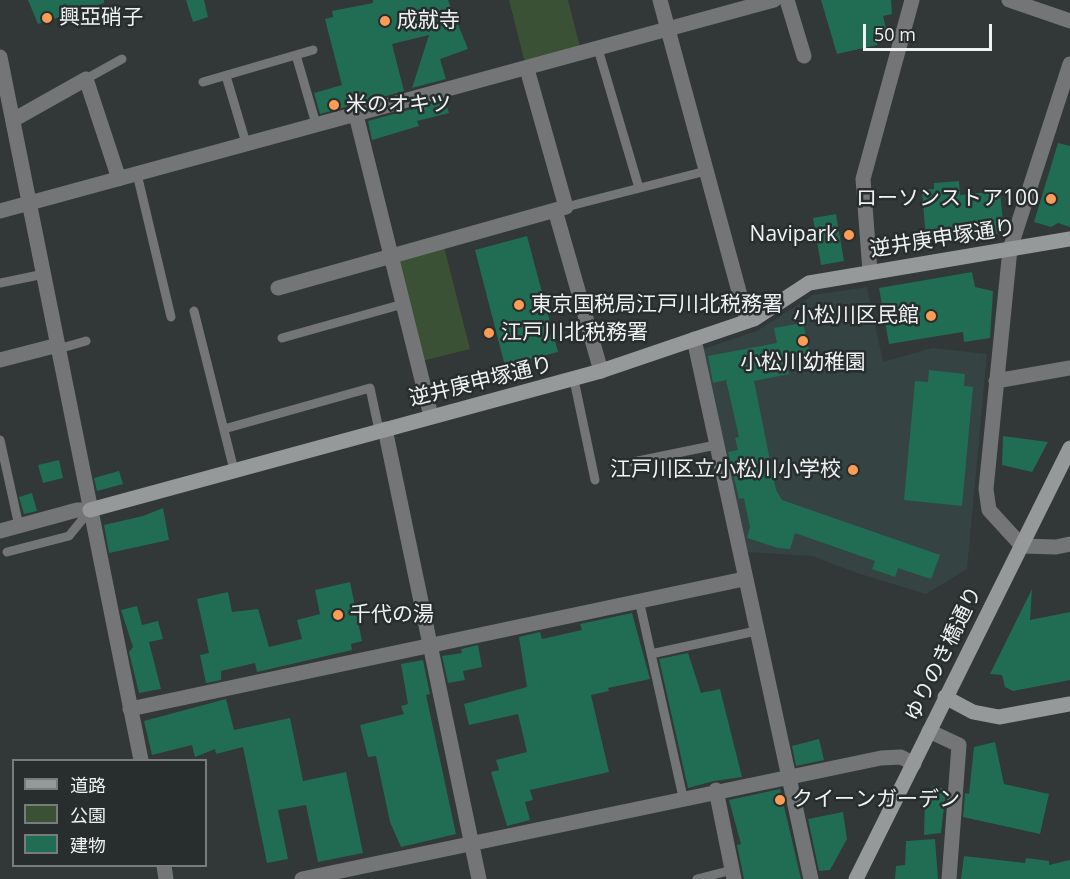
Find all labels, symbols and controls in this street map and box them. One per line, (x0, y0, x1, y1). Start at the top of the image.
place label: 興亞硝子 (59, 5, 143, 31)
place label: 成就寺 (397, 8, 460, 34)
marker: 興亞硝子 (40, 11, 54, 25)
scale bar (866, 12, 995, 50)
marker: 成就寺 (378, 14, 392, 28)
text: 50 m (874, 22, 916, 46)
place label: 米のオキツ (346, 92, 451, 118)
marker: 米のオキツ (327, 98, 341, 112)
place label: ローソンストア100 (856, 186, 1039, 212)
marker: ローソンストア100 (1044, 192, 1058, 206)
street label: 逆井庚申塚通り (868, 215, 1018, 263)
place label: Navipark (750, 222, 837, 248)
marker: Navipark (842, 228, 856, 242)
place label: 東京国税局江戸川北税務署 (531, 292, 783, 318)
marker: 東京国税局江戸川北税務署 (512, 298, 526, 312)
place label: 小松川区民館 (793, 303, 919, 329)
marker: 小松川区民館 (924, 309, 938, 323)
place label: 江戸川北税務署 (501, 320, 648, 346)
marker: 江戸川北税務署 (482, 326, 496, 340)
marker: 小松川幼稚園 (796, 334, 810, 348)
place label: 小松川幼稚園 (740, 350, 866, 376)
street label: 逆井庚申塚通り (407, 352, 555, 412)
place label: 江戸川区立小松川小学校 (610, 457, 841, 483)
marker: 江戸川区立小松川小学校 (846, 463, 860, 477)
street label: ゆりのき橋通り (900, 582, 988, 726)
place label: 千代の湯 (350, 602, 434, 628)
marker: 千代の湯 (331, 608, 345, 622)
legend (12, 759, 207, 867)
text: 道路 (70, 773, 106, 797)
place label: クイーンガーデン (792, 787, 960, 813)
marker: クイーンガーデン (773, 793, 787, 807)
text: 公園 (70, 803, 106, 827)
text: 建物 (70, 833, 106, 857)

